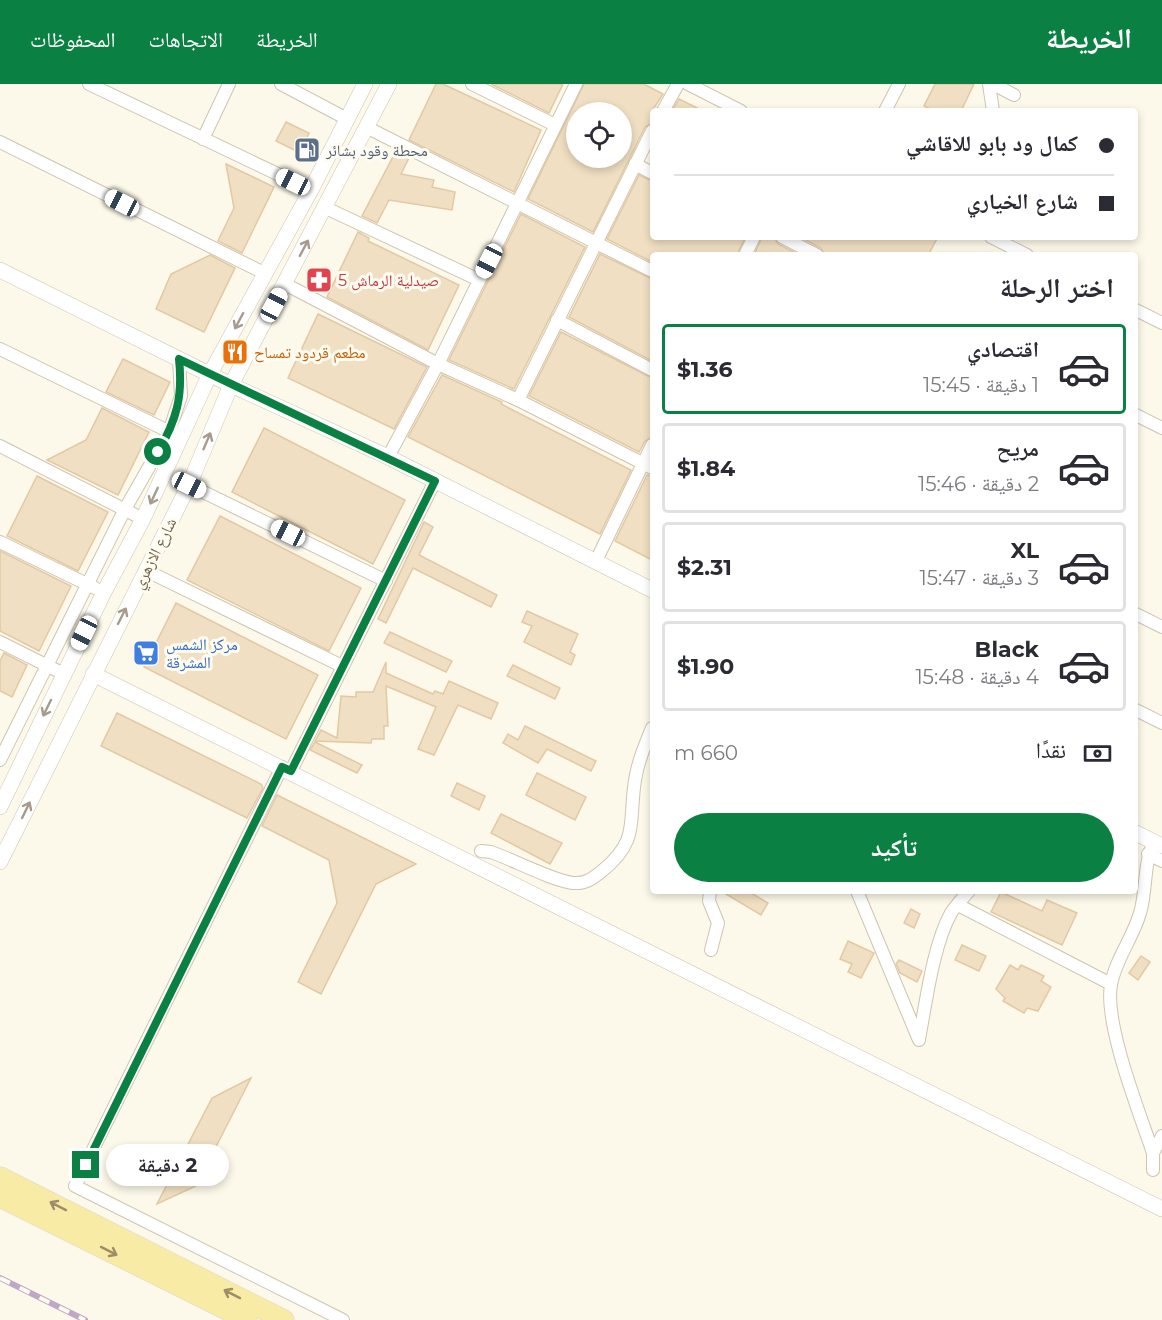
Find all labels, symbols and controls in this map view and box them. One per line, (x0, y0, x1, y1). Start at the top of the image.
text: الخريطة (1046, 21, 1132, 55)
text: المحفوظات (30, 27, 115, 52)
text: الاتجاهات (148, 27, 223, 52)
text: الخريطة (256, 27, 318, 52)
map controls (566, 102, 632, 168)
button: locate (566, 102, 632, 168)
text: كمال ود بابو للاقاشي (906, 130, 1078, 157)
fuel station icon: محطة وقود بشائر (292, 135, 322, 165)
place label: محطة وقود بشائر (325, 141, 428, 160)
car (273, 166, 313, 198)
car (102, 187, 142, 219)
text: شارع الخياري (966, 188, 1078, 215)
one-way arrow (299, 240, 311, 258)
car (473, 241, 505, 281)
pharmacy icon: صيدلية الرماش 5 (304, 265, 334, 295)
place label: صيدلية الرماش 5 (338, 271, 439, 291)
text: اختر الرحلة (1000, 271, 1114, 304)
car (258, 285, 290, 325)
one-way arrow (233, 312, 245, 329)
text: اقتصادي (967, 336, 1039, 363)
restaurant icon: مطعم قردود تمساح (220, 337, 250, 367)
icon: car (1057, 342, 1111, 396)
place label: مطعم قردود تمساح (254, 343, 366, 363)
text: $1.36 (677, 356, 732, 383)
text: 1 دقيقة · 15:45 (923, 373, 1039, 397)
one-way arrow (202, 433, 214, 451)
text: مريح (996, 435, 1039, 462)
route start (144, 438, 171, 465)
icon: car (1057, 441, 1111, 495)
text: $1.84 (677, 455, 735, 482)
car (169, 469, 209, 501)
text: 2 دقيقة · 15:46 (918, 472, 1039, 496)
one-way arrow (147, 487, 159, 505)
street label: شارع الازهري (128, 514, 183, 593)
car (268, 517, 308, 549)
text: XL (1010, 537, 1039, 564)
icon: car (1057, 540, 1111, 594)
text: $2.31 (677, 554, 732, 581)
text: 3 دقيقة · 15:47 (920, 566, 1039, 590)
one-way arrow (117, 608, 128, 626)
car (68, 613, 100, 653)
place label: مركز الشمس المشرقة (166, 635, 238, 672)
text: Black (975, 636, 1039, 663)
supermarket icon: مركز الشمس المشرقة (131, 638, 161, 668)
icon: car (1057, 639, 1111, 693)
text: $1.90 (677, 653, 734, 680)
text: 4 دقيقة · 15:48 (915, 665, 1039, 689)
one-way arrow (41, 699, 53, 717)
text: نقدًا (1036, 737, 1066, 764)
icon: cash (1081, 737, 1114, 770)
text: 660 m (674, 741, 738, 765)
one-way arrow (21, 801, 32, 819)
button: تأكيد (674, 813, 1114, 882)
callout: 2 دقيقة (107, 1144, 230, 1186)
route end (72, 1151, 99, 1178)
text: 2 دقيقة (138, 1153, 197, 1177)
one-way arrow (50, 1200, 67, 1212)
one-way arrow (99, 1246, 117, 1257)
one-way arrow (224, 1287, 242, 1299)

